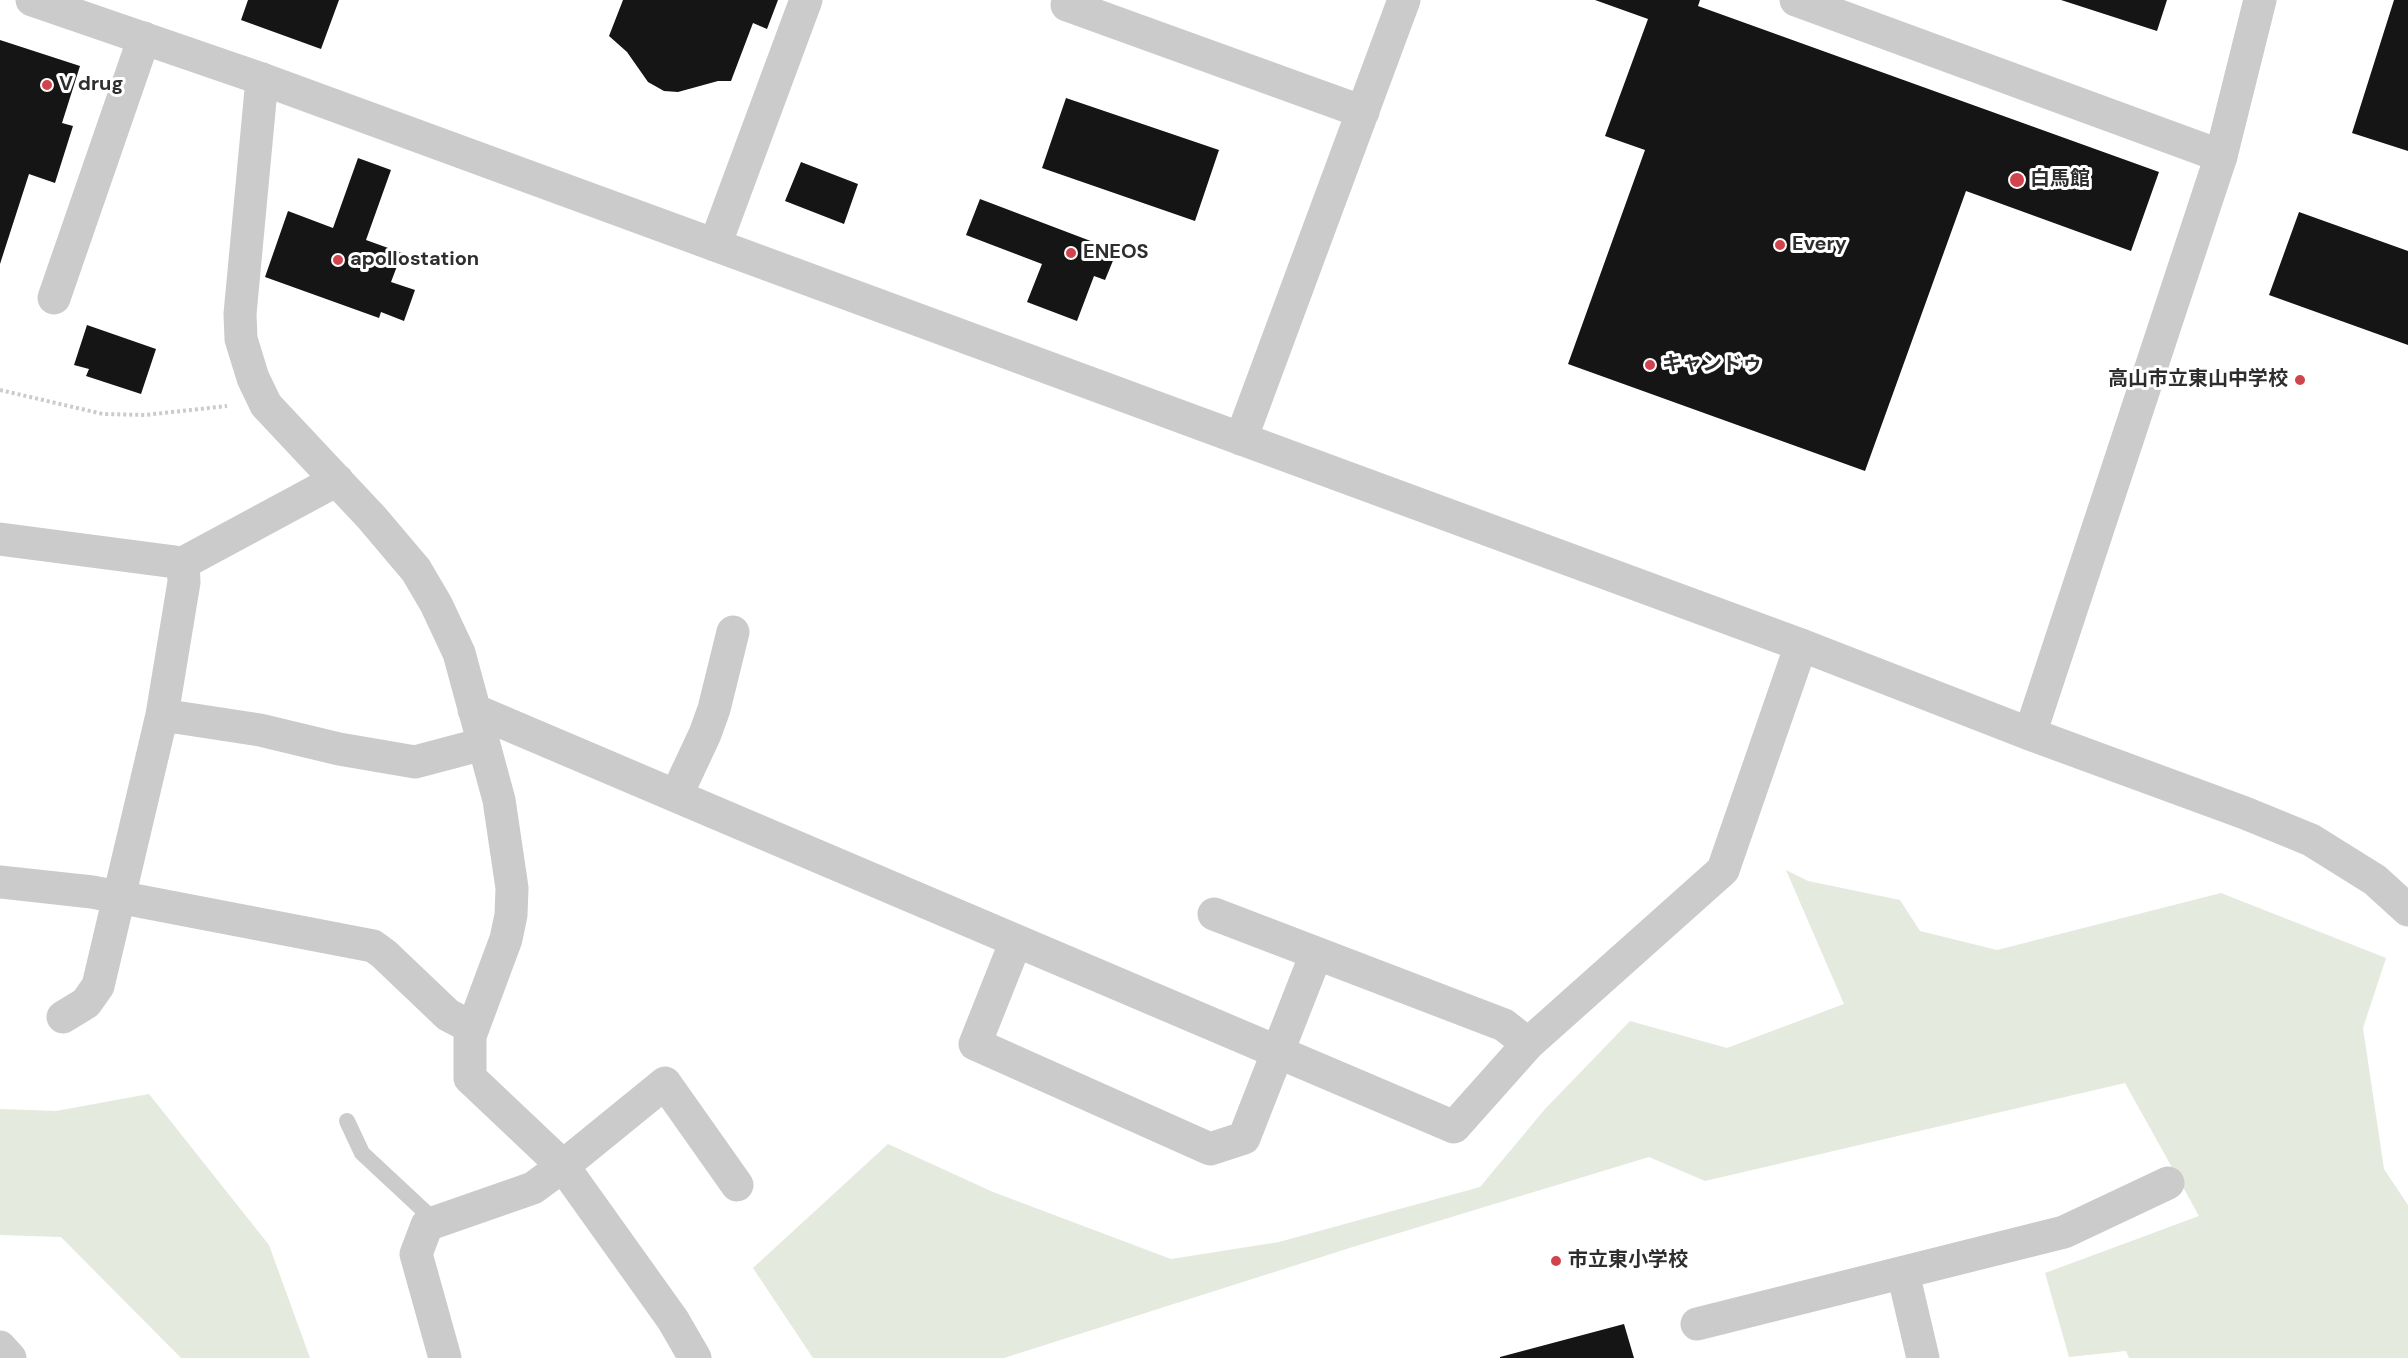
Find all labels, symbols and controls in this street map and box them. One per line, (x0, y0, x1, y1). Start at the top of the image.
place label: V drug (59, 73, 123, 97)
marker: V drug (40, 78, 54, 92)
place label: 白馬館 (2030, 168, 2090, 192)
marker: 白馬館 (2008, 171, 2026, 189)
place label: Every (1792, 233, 1847, 257)
marker: Every (1773, 238, 1787, 252)
place label: ENEOS (1083, 241, 1149, 265)
marker: ENEOS (1064, 246, 1078, 260)
place label: apollostation (350, 248, 479, 272)
marker: apollostation (331, 253, 345, 267)
place label: キャンドゥ (1662, 353, 1762, 377)
marker: キャンドゥ (1643, 358, 1657, 372)
place label: 高山市立東山中学校 (2108, 368, 2288, 392)
marker: 高山市立東山中学校 (2293, 373, 2307, 387)
place label: 市立東小学校 (1568, 1249, 1688, 1273)
marker: 市立東小学校 (1549, 1254, 1563, 1268)

